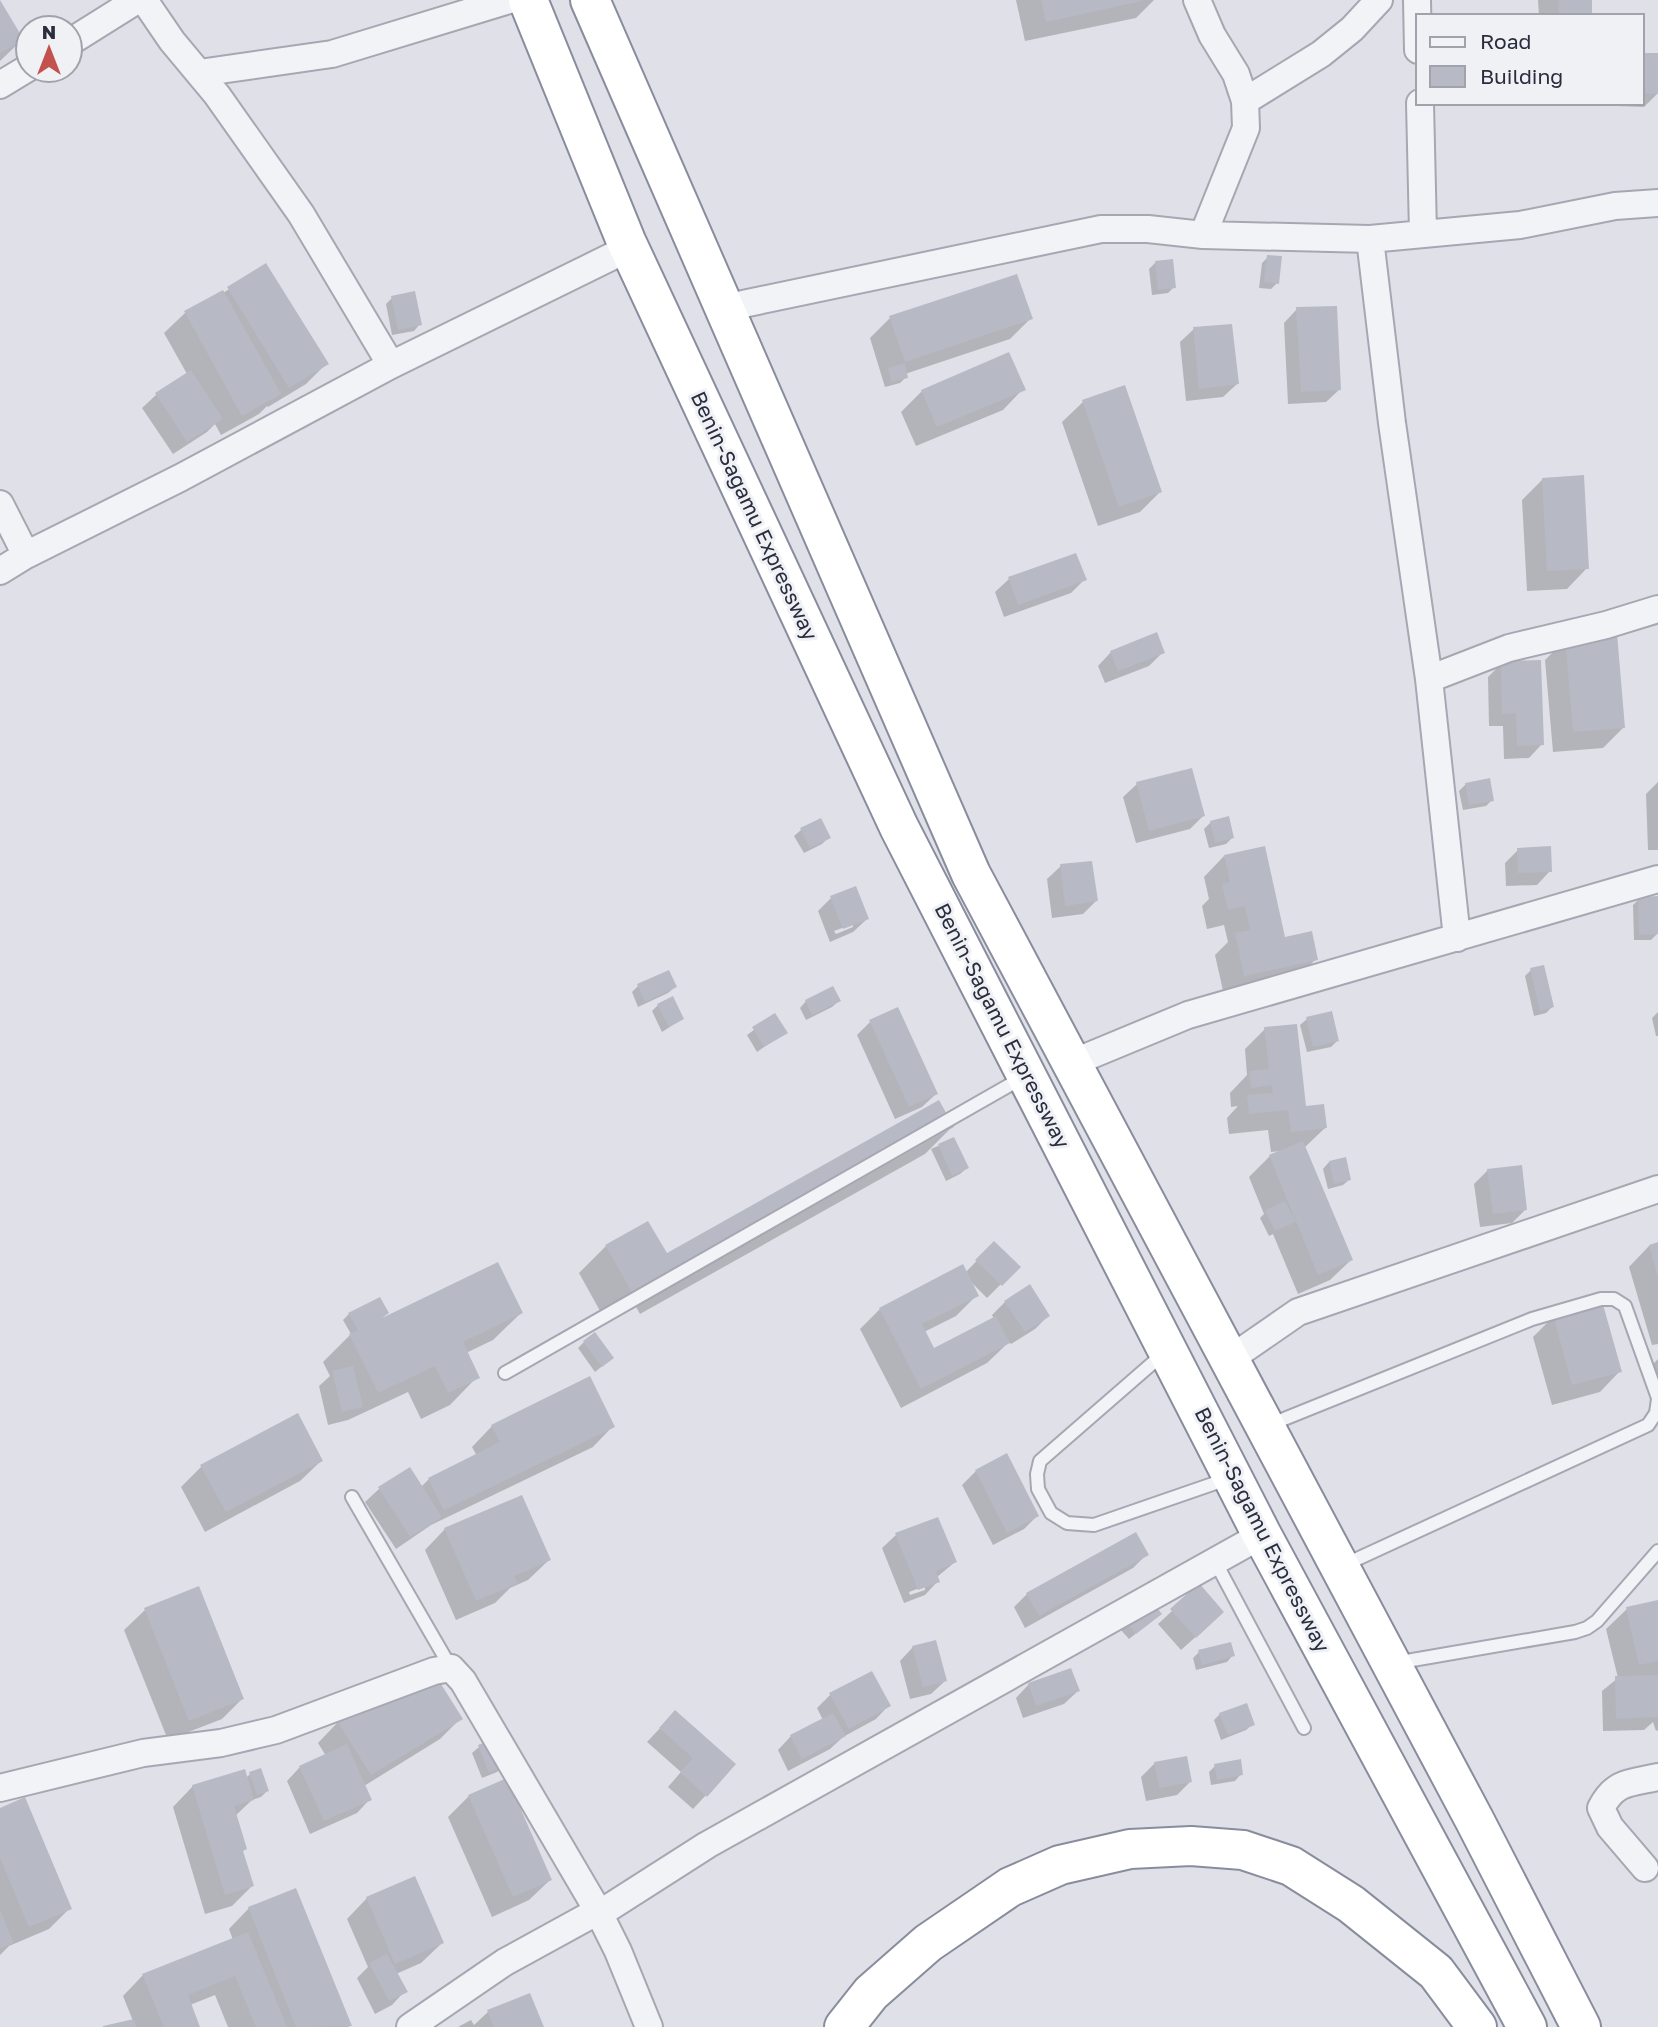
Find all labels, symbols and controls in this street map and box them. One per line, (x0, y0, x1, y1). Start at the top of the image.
north arrow (14, 14, 84, 84)
legend (1416, 14, 1644, 105)
text: N (42, 20, 56, 43)
text: Road (1480, 28, 1531, 54)
text: Building (1480, 63, 1563, 89)
street label: Benin-Sagamu Expressway (686, 387, 824, 644)
street label: Benin-Sagamu Expressway (930, 899, 1076, 1153)
street label: Benin-Sagamu Expressway (1190, 1403, 1336, 1657)

